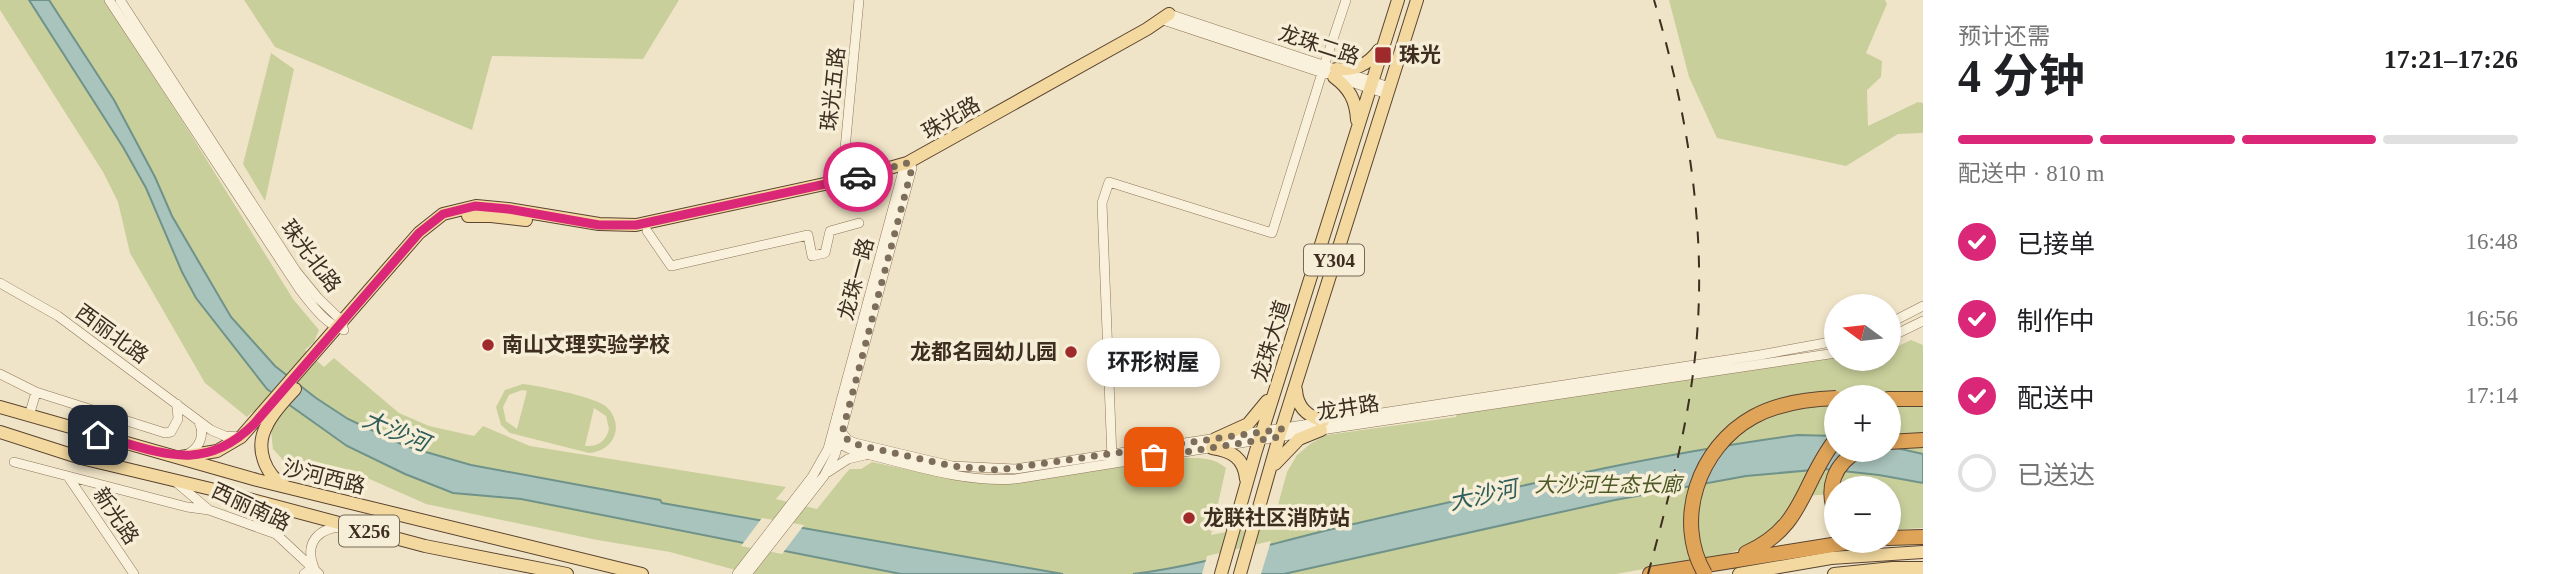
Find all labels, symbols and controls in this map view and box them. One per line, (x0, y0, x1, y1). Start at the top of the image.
street label: 龙珠二路 (1275, 21, 1363, 69)
text: 预计还需 (1958, 24, 2050, 49)
place label: 珠光 (1399, 43, 1441, 67)
marker: 珠光 (1373, 45, 1393, 65)
text: 17:21–17:26 (2384, 45, 2518, 74)
street label: 珠光五路 (817, 46, 849, 132)
text: 4 分钟 (1958, 51, 2085, 102)
street label: 珠光路 (918, 92, 984, 144)
courier (823, 142, 893, 212)
icon: car (839, 158, 877, 196)
text: 配送中 · 810 m (1958, 161, 2104, 186)
street label: 珠光北路 (276, 215, 346, 297)
icon: check (1958, 223, 1996, 261)
text: 16:48 (2466, 229, 2518, 254)
text: 已接单 (2017, 230, 2095, 259)
street label: 龙珠一路 (834, 235, 878, 323)
road number: Y304 (1304, 244, 1364, 276)
north arrow (1824, 294, 1900, 371)
map controls (1824, 294, 1901, 553)
street label: 龙珠大道 (1247, 297, 1295, 385)
street label: 西丽北路 (71, 300, 153, 368)
icon: check (1958, 300, 1996, 338)
text: 16:56 (2466, 306, 2518, 331)
text: 制作中 (2017, 307, 2095, 336)
place label: 南山文理实验学校 (502, 333, 670, 357)
marker: 南山文理实验学校 (480, 337, 496, 353)
callout: 环形树屋 (1088, 338, 1220, 387)
place label: 龙都名园幼儿园 (910, 340, 1057, 364)
marker: 龙都名园幼儿园 (1063, 344, 1079, 360)
text: 环形树屋 (1108, 350, 1200, 375)
icon: check (1958, 377, 1996, 415)
text: 17:14 (2466, 383, 2518, 408)
text: 配送中 (2017, 384, 2095, 413)
button: + (1824, 385, 1901, 462)
street label: 龙井路 (1315, 391, 1381, 425)
pin (68, 405, 128, 465)
water label: 大沙河 (359, 406, 436, 458)
icon: home (79, 416, 117, 454)
pin (1124, 427, 1184, 487)
icon: bag (1135, 438, 1173, 476)
street label: 沙河西路 (280, 455, 368, 499)
text: 已送达 (2017, 461, 2095, 490)
park label: 大沙河生态长廊 (1535, 473, 1684, 497)
water label: 大沙河 (1447, 475, 1523, 515)
button: − (1824, 476, 1901, 553)
street label: 西丽南路 (208, 478, 294, 536)
street label: 新光路 (88, 483, 144, 549)
place label: 龙联社区消防站 (1203, 506, 1350, 530)
marker: 龙联社区消防站 (1181, 510, 1197, 526)
road number: X256 (339, 516, 399, 546)

